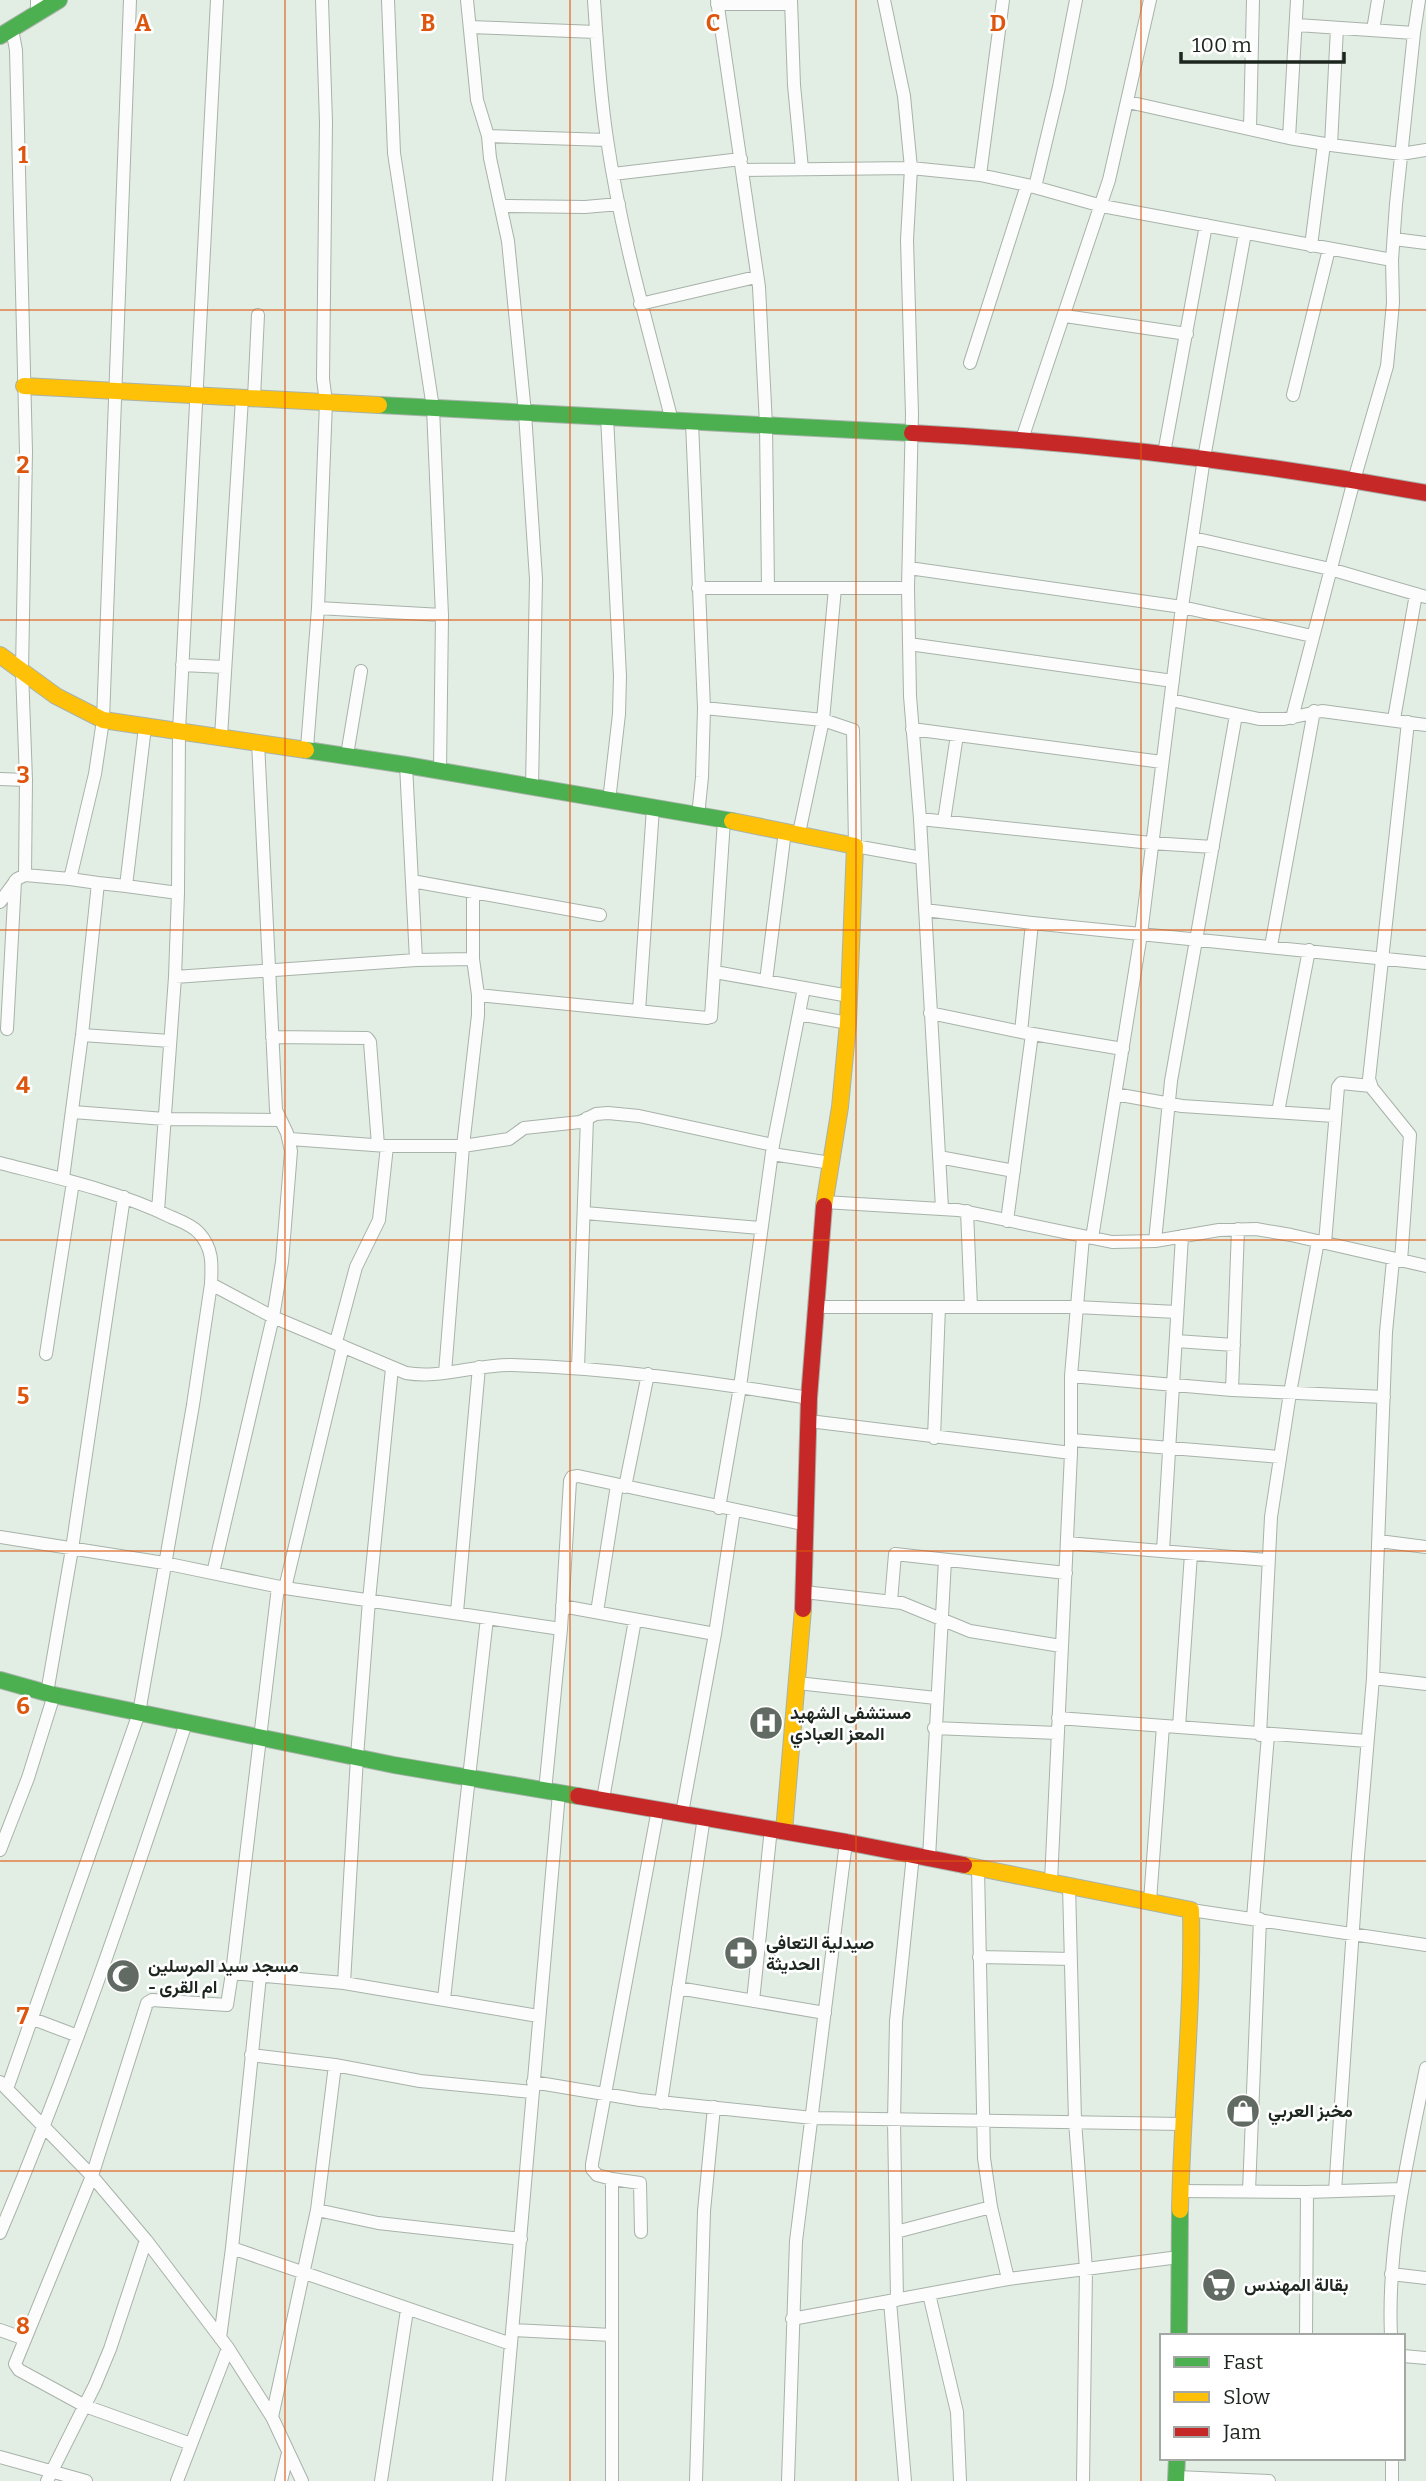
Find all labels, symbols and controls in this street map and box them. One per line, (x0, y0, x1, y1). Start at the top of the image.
text: A (135, 9, 152, 37)
text: B (421, 9, 435, 37)
text: C (706, 9, 720, 37)
text: D (990, 9, 1006, 37)
scale bar (1181, 21, 1344, 65)
text: 100 m (1192, 32, 1252, 58)
text: 1 (18, 141, 28, 169)
text: 2 (17, 451, 30, 479)
text: 3 (16, 761, 30, 789)
text: 4 (16, 1071, 30, 1099)
text: 5 (17, 1382, 29, 1410)
text: 6 (16, 1692, 30, 1720)
place label: مستشفى الشهيد المعز العبادي (790, 1702, 911, 1749)
hospital icon: مستشفى الشهيد المعز العبادي (747, 1704, 785, 1742)
place label: صيدلية التعافي الحديثة (766, 1932, 874, 1975)
pharmacy icon: صيدلية التعافي الحديثة (722, 1934, 760, 1972)
place label: مسجد سيد المرسلين - ام القرى (148, 1955, 299, 1999)
mosque icon: مسجد سيد المرسلين - ام القرى (104, 1957, 142, 1995)
text: 7 (17, 2002, 30, 2030)
shop icon: مخبز العربي (1224, 2092, 1262, 2130)
place label: مخبز العربي (1268, 2100, 1353, 2126)
supermarket icon: بقالة المهندس (1200, 2266, 1238, 2304)
place label: بقالة المهندس (1244, 2274, 1348, 2296)
text: 8 (16, 2312, 30, 2340)
legend (1160, 2334, 1405, 2460)
text: Fast (1223, 2349, 1264, 2375)
text: Slow (1223, 2384, 1270, 2410)
text: Jam (1222, 2419, 1261, 2445)

